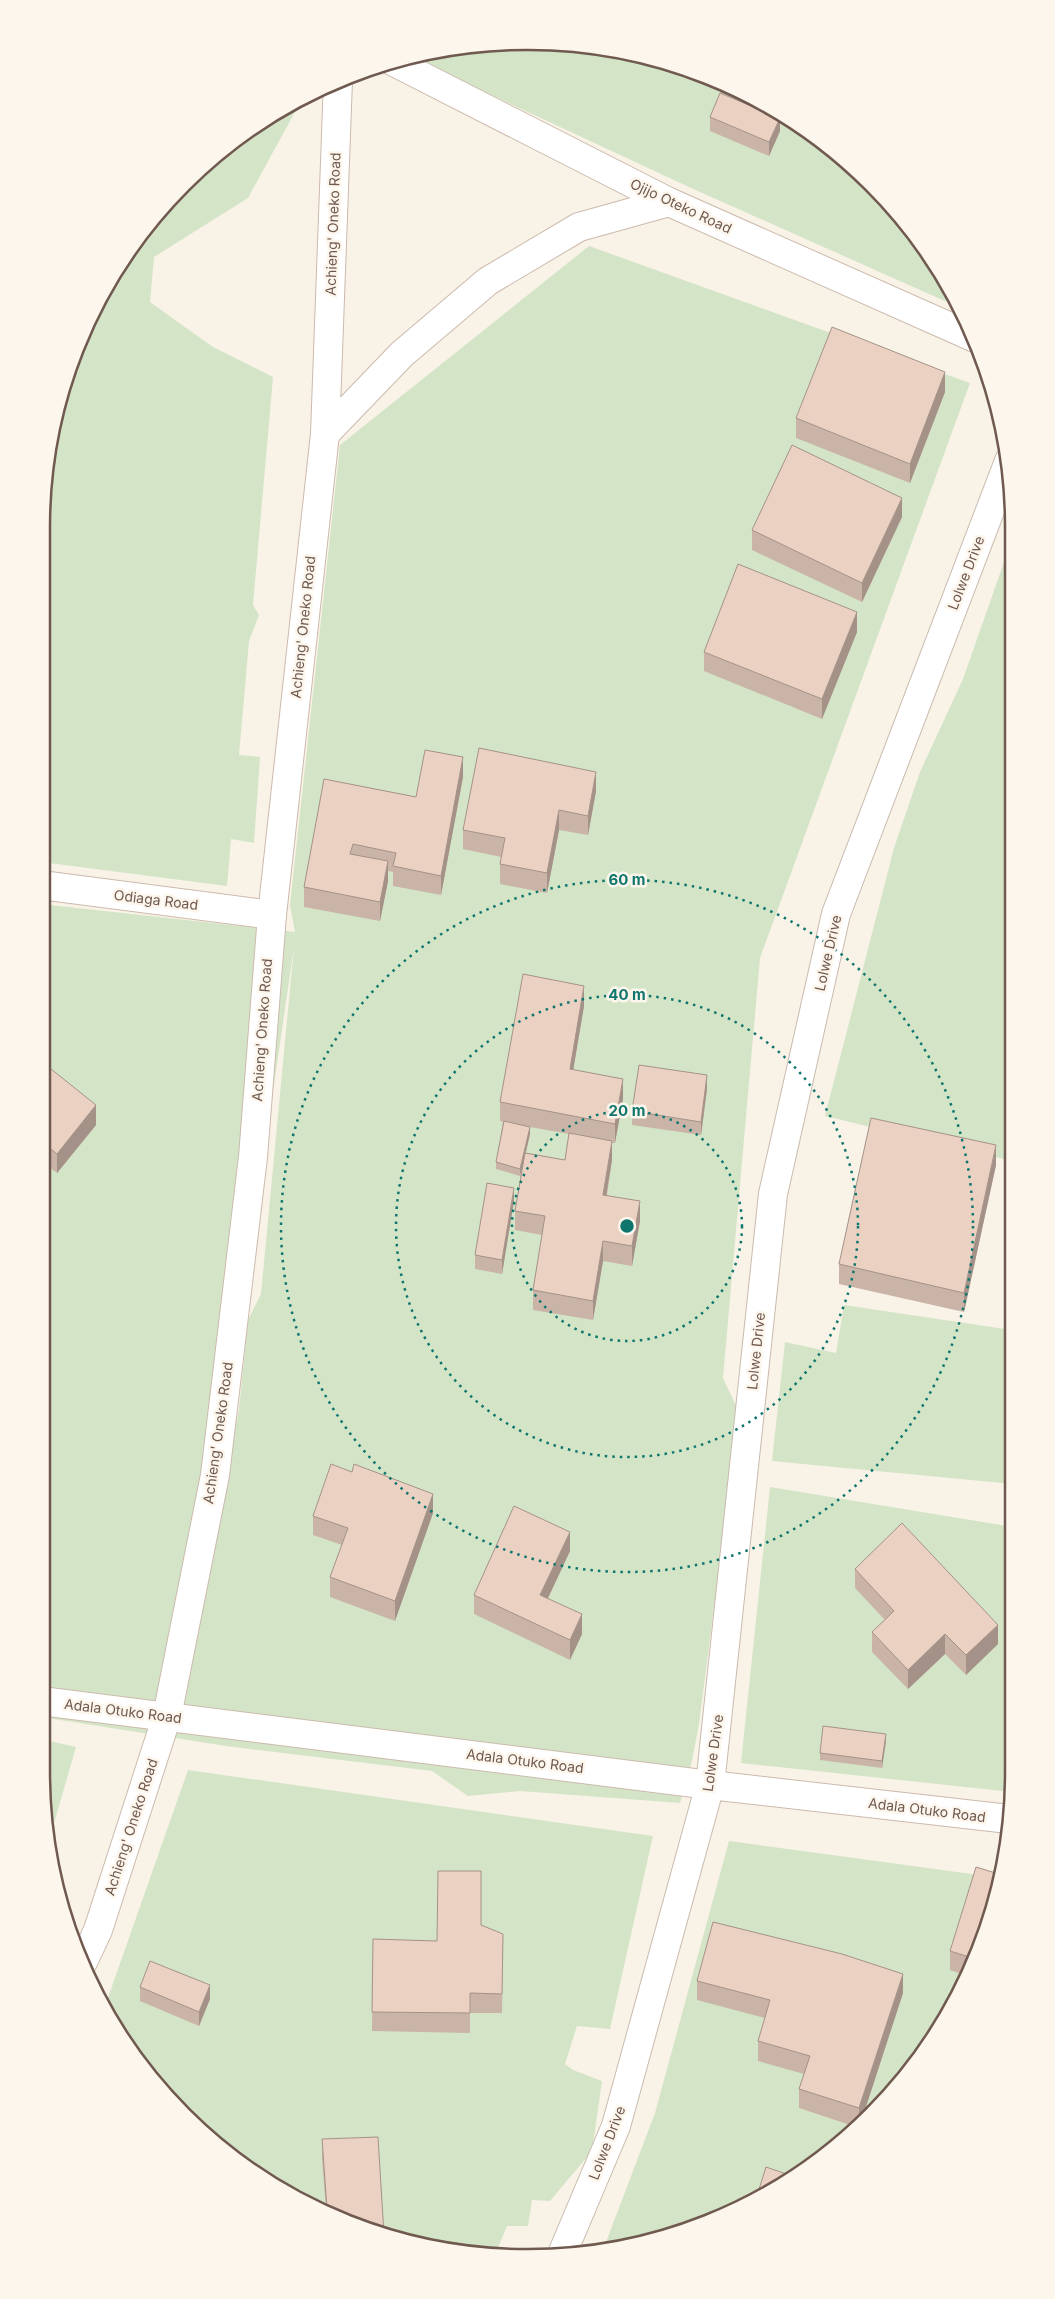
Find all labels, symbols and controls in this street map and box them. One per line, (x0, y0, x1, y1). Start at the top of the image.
street label: Achieng' Oneko Road (322, 152, 343, 296)
street label: Ojijo Oteko Road (628, 175, 735, 236)
street label: Lolwe Drive (944, 533, 987, 612)
street label: Achieng' Oneko Road (287, 555, 318, 699)
text: 60 m (608, 870, 646, 889)
street label: Odiaga Road (113, 886, 199, 913)
street label: Lolwe Drive (810, 913, 845, 993)
street label: Achieng' Oneko Road (248, 958, 275, 1102)
text: 40 m (608, 985, 646, 1004)
text: 20 m (609, 1101, 645, 1120)
centre of rings (618, 1217, 636, 1235)
street label: Lolwe Drive (743, 1311, 768, 1390)
street label: Achieng' Oneko Road (199, 1361, 236, 1505)
street label: Adala Otuko Road (63, 1695, 183, 1726)
street label: Lolwe Drive (699, 1713, 726, 1793)
street label: Adala Otuko Road (465, 1745, 585, 1776)
street label: Achieng' Oneko Road (100, 1756, 161, 1898)
street label: Adala Otuko Road (867, 1794, 987, 1825)
street label: Lolwe Drive (585, 2103, 628, 2182)

